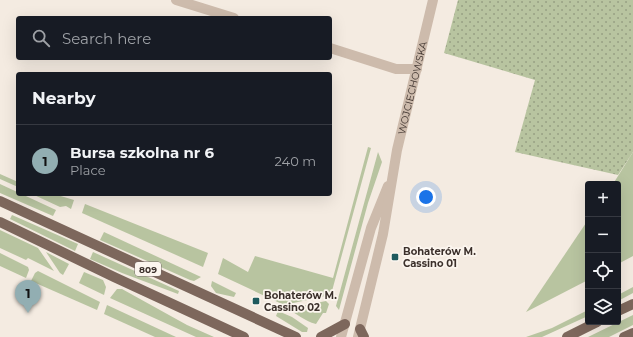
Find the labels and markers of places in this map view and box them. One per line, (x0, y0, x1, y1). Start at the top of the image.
place label: Bohaterów M. Cassino 01 (403, 245, 476, 270)
marker: Bohaterów M. Cassino 01 (390, 252, 400, 262)
pin: 1 (15, 280, 41, 313)
place label: Bohaterów M. Cassino 02 (264, 289, 337, 314)
marker: Bohaterów M. Cassino 02 (251, 296, 261, 306)

